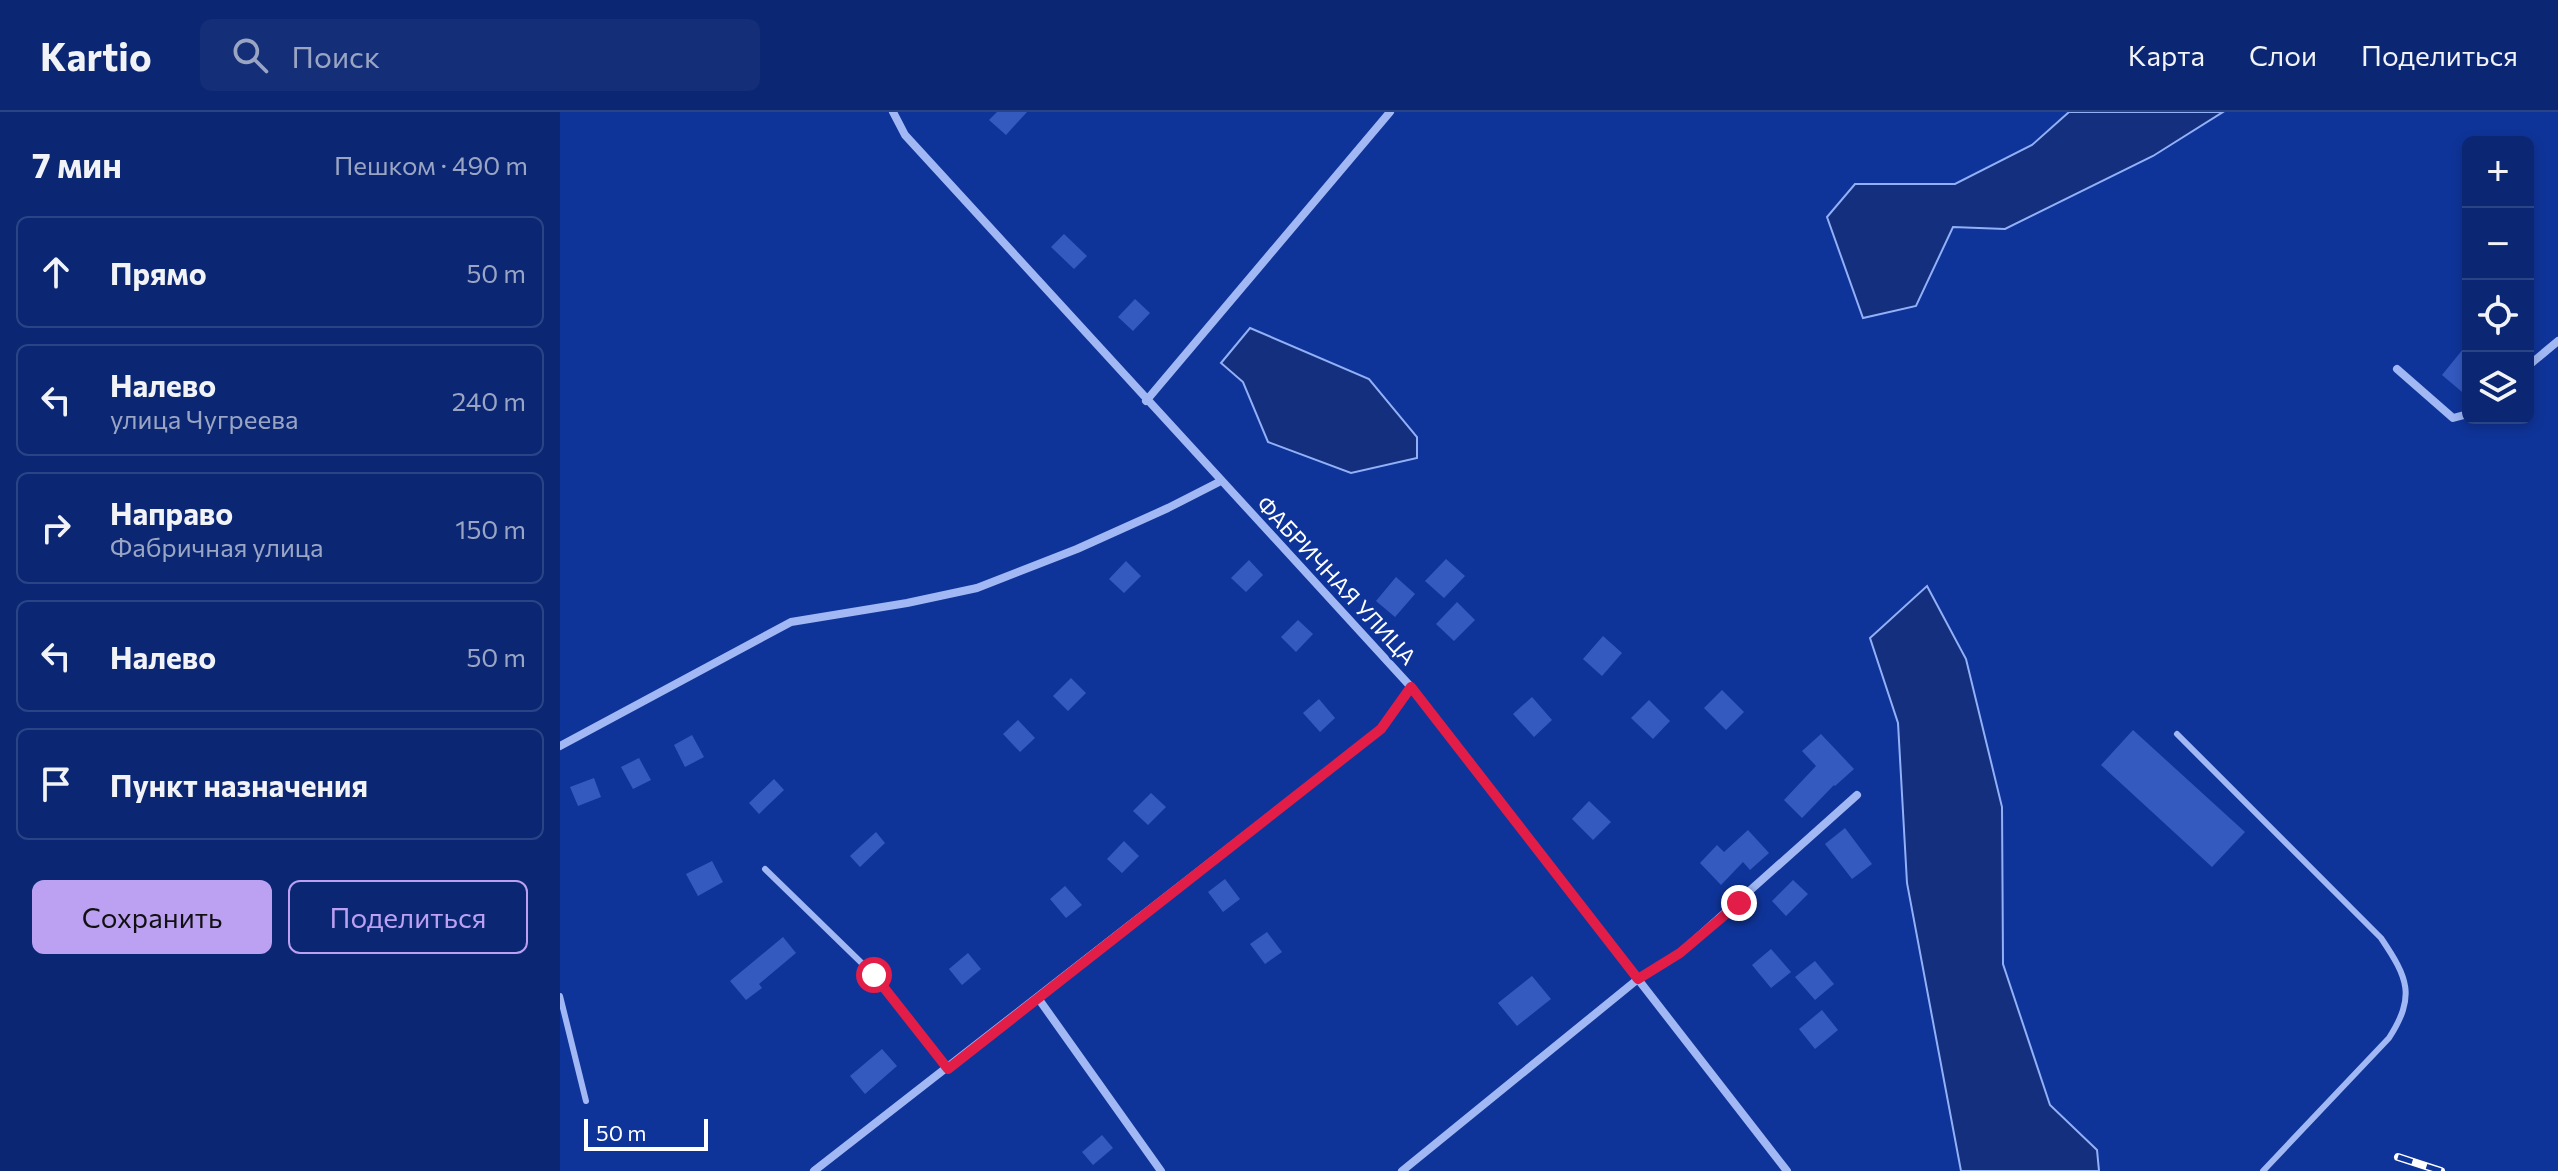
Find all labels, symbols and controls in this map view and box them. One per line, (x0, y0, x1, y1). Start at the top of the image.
search box (200, 19, 760, 91)
text: Kartio (40, 32, 152, 79)
icon: search (228, 33, 272, 77)
text: Поиск (292, 37, 380, 74)
text: Карта (2128, 38, 2205, 72)
text: Слои (2249, 38, 2317, 72)
text: Поделиться (2361, 38, 2518, 72)
map controls (2462, 136, 2534, 424)
button: + (2462, 136, 2534, 208)
text: 7 мин (32, 143, 122, 185)
text: Пешком · 490 m (334, 149, 528, 180)
button: − (2462, 208, 2534, 280)
icon: ahead (34, 250, 78, 294)
text: Прямо (110, 254, 207, 291)
text: 50 m (466, 257, 526, 288)
button: locate (2462, 280, 2534, 352)
button: layers (2462, 352, 2534, 424)
text: Налево (110, 366, 216, 403)
icon: left (34, 378, 78, 422)
text: 240 m (452, 385, 526, 416)
text: улица Чугреева (110, 403, 298, 434)
street label: ФАБРИЧНАЯ УЛИЦА (1252, 490, 1422, 670)
text: Направо (110, 494, 233, 531)
icon: right (34, 506, 78, 550)
text: 150 m (455, 513, 526, 544)
text: Фабричная улица (110, 531, 323, 562)
icon: left (34, 634, 78, 678)
text: Налево (110, 638, 216, 675)
text: 50 m (466, 641, 526, 672)
icon: arrive (34, 762, 78, 806)
text: Пункт назначения (110, 766, 368, 803)
button: Сохранить (32, 880, 272, 954)
button: Поделиться (288, 880, 528, 954)
route end (1721, 885, 1757, 921)
route start (856, 957, 892, 993)
scale bar (584, 1115, 708, 1151)
text: 50 m (596, 1119, 646, 1146)

